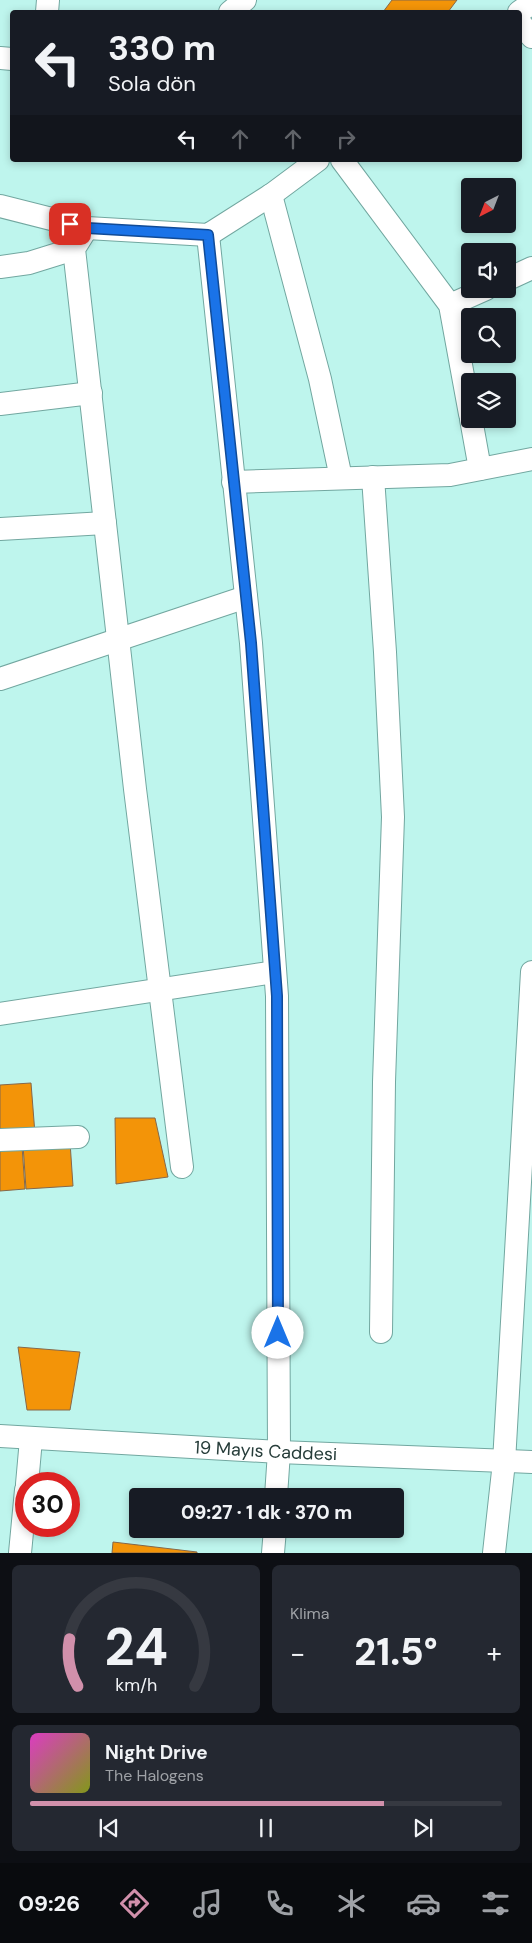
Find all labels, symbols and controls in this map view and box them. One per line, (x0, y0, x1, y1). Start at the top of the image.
text: 330 m (108, 25, 216, 71)
icon: left (25, 30, 90, 95)
text: Sola dön (108, 69, 196, 98)
icon: left (173, 125, 201, 153)
icon: ahead (226, 125, 254, 153)
icon: ahead (279, 125, 307, 153)
icon: right (332, 125, 360, 153)
north arrow (461, 178, 516, 232)
map controls (461, 178, 516, 428)
pin (49, 203, 91, 245)
icon: arrive (56, 210, 84, 238)
button: sound (461, 243, 516, 298)
button: search (461, 308, 516, 363)
button: layers (461, 373, 516, 428)
position arrow (251, 1306, 303, 1358)
street label: 19 Mayıs Caddesi (194, 1435, 337, 1466)
speed limit sign: 30 (15, 1472, 80, 1537)
text: 09:27 · 1 dk · 370 m (181, 1500, 352, 1525)
text: Klima (290, 1603, 329, 1624)
text: 24 (104, 1613, 168, 1681)
text: 21.5° (354, 1627, 438, 1677)
text: − (290, 1635, 305, 1672)
text: + (487, 1635, 502, 1672)
text: km/h (115, 1673, 157, 1697)
text: Night Drive (105, 1740, 208, 1765)
text: The Halogens (105, 1765, 204, 1786)
icon: previous (95, 1814, 123, 1842)
icon: pause (252, 1814, 280, 1842)
icon: next (409, 1814, 437, 1842)
icon: directions (117, 1886, 152, 1921)
icon: music (190, 1886, 225, 1921)
icon: phone (262, 1886, 297, 1921)
icon: climate (334, 1886, 369, 1921)
icon: car (406, 1886, 441, 1921)
icon: filters (478, 1886, 513, 1921)
text: 09:26 (19, 1889, 80, 1918)

